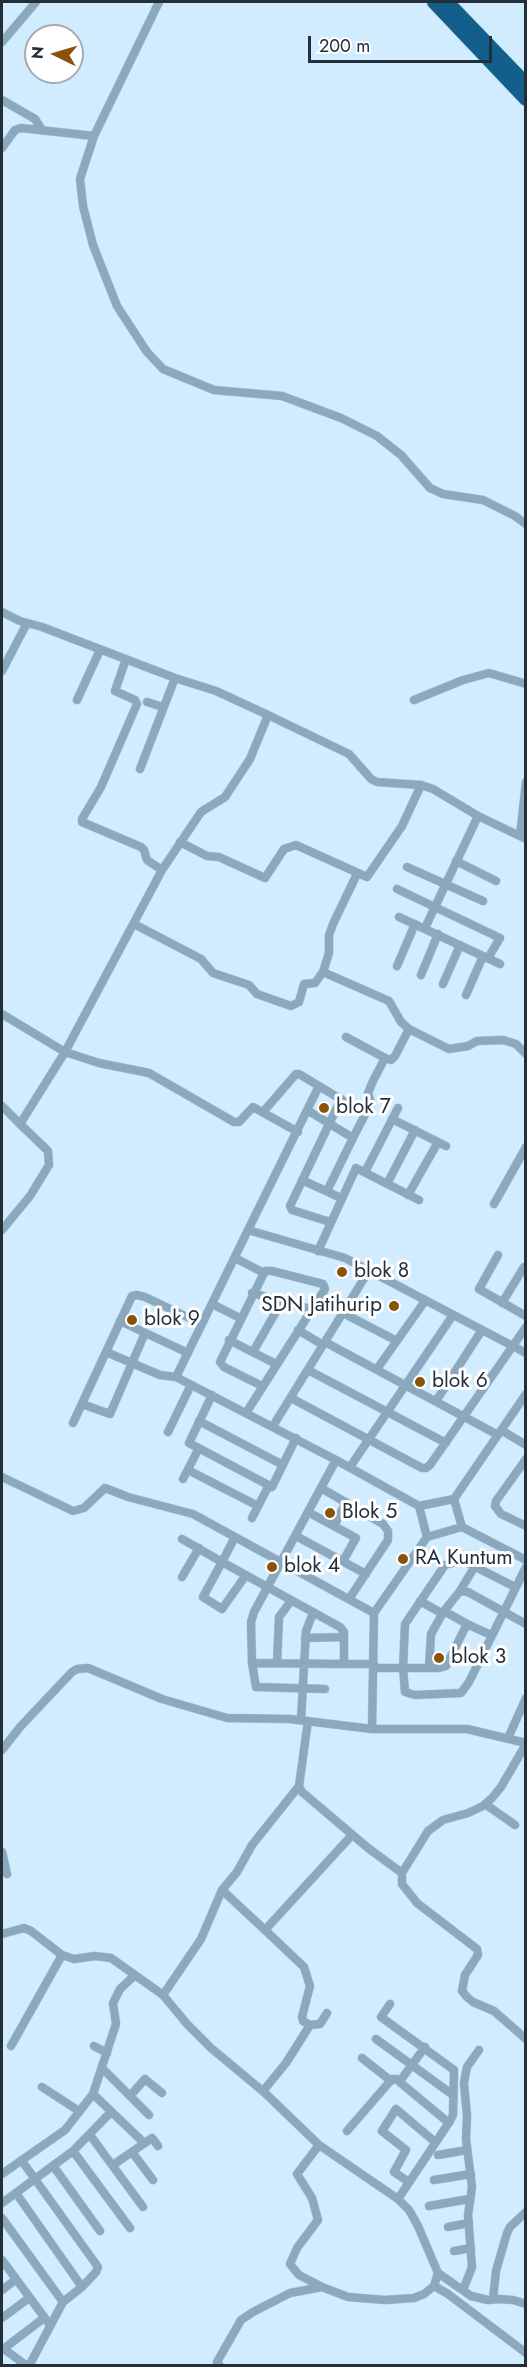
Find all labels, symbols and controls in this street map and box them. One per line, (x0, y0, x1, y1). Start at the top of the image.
north arrow (24, 24, 84, 84)
scale bar (311, 24, 496, 62)
text: 200 m (319, 33, 370, 59)
text: N (26, 45, 50, 60)
place label: blok 7 (336, 1095, 391, 1121)
marker: blok 7 (317, 1101, 331, 1115)
place label: blok 8 (354, 1259, 409, 1285)
marker: blok 8 (335, 1265, 349, 1279)
place label: SDN Jatihurip (261, 1293, 382, 1319)
marker: SDN Jatihurip (387, 1299, 401, 1313)
place label: blok 9 (144, 1307, 200, 1333)
marker: blok 9 (125, 1313, 139, 1327)
place label: blok 6 (432, 1369, 488, 1395)
marker: blok 6 (413, 1375, 427, 1389)
place label: Blok 5 (342, 1500, 397, 1526)
marker: Blok 5 (323, 1506, 337, 1520)
place label: RA Kuntum (415, 1546, 513, 1572)
marker: RA Kuntum (396, 1552, 410, 1566)
place label: blok 4 (284, 1554, 340, 1580)
marker: blok 4 (265, 1560, 279, 1574)
place label: blok 3 (451, 1645, 506, 1671)
marker: blok 3 (432, 1651, 446, 1665)

